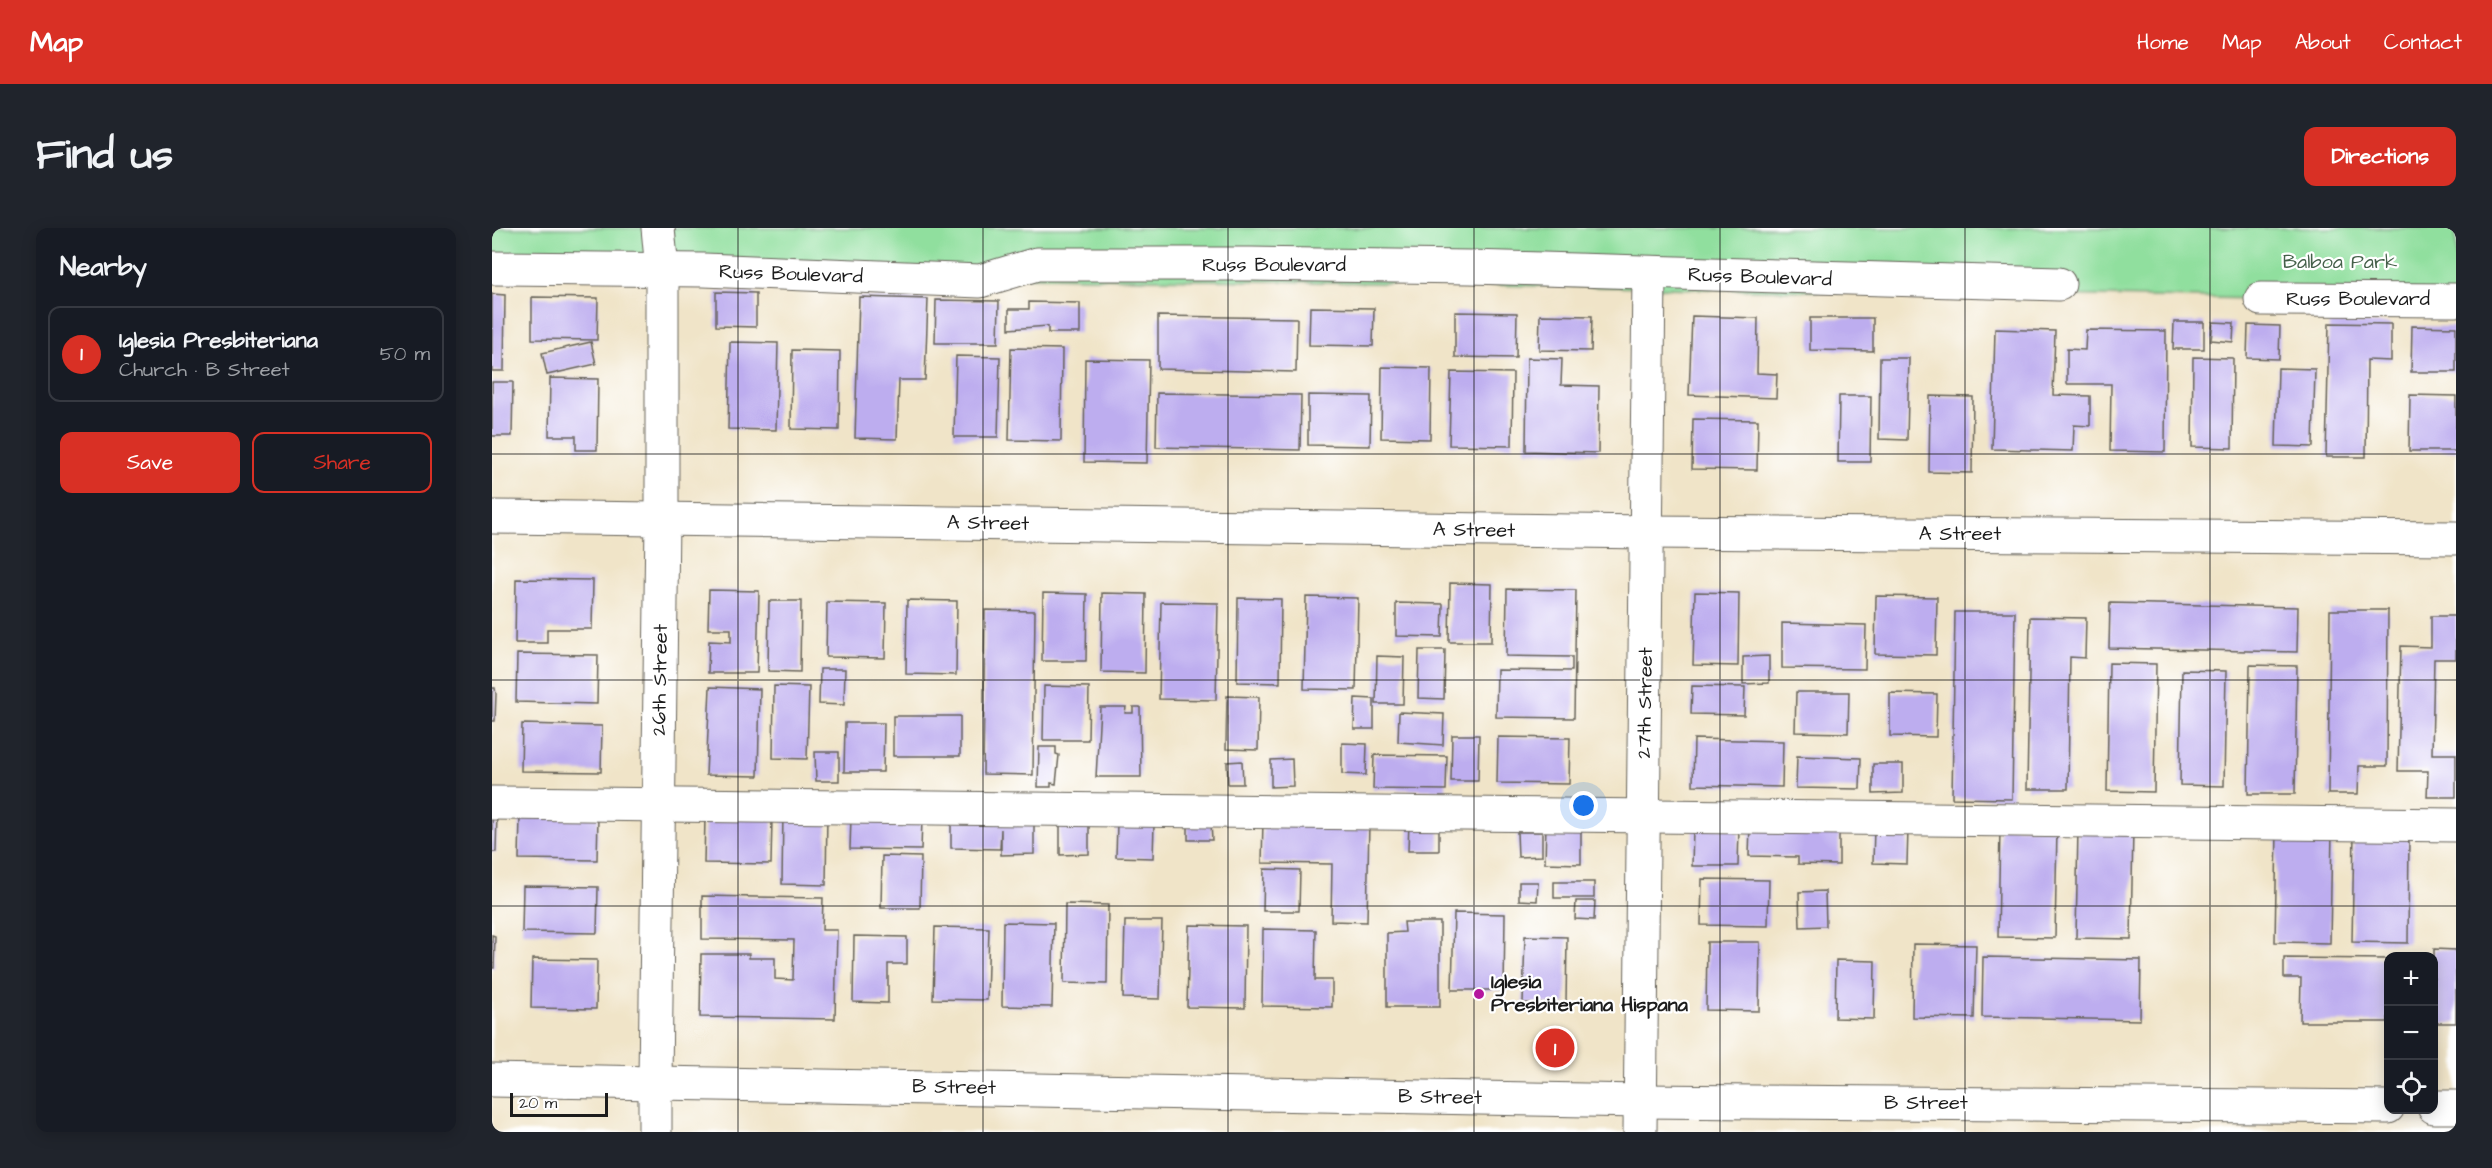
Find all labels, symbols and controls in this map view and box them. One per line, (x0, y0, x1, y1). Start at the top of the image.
text: Map (30, 23, 83, 62)
text: Home (2137, 28, 2189, 57)
text: Map (2222, 28, 2262, 57)
text: About (2295, 28, 2351, 57)
text: Contact (2384, 28, 2462, 57)
text: Find us (36, 127, 173, 185)
button: Directions (2304, 127, 2456, 186)
park label: Balboa Park (2283, 248, 2397, 276)
text: Nearby (60, 249, 147, 285)
street label: Russ Boulevard (1202, 251, 1346, 279)
street label: Russ Boulevard (719, 257, 863, 291)
street label: Russ Boulevard (1688, 260, 1832, 294)
street label: Russ Boulevard (2286, 285, 2430, 313)
text: Iglesia Presbiteriana (119, 325, 318, 356)
text: 1 (80, 340, 83, 368)
text: 50 m (380, 340, 430, 368)
text: Church · B Street (119, 356, 290, 384)
button: Save (60, 432, 240, 493)
button: Share (252, 432, 432, 493)
street label: A Street (946, 508, 1030, 538)
street label: A Street (1432, 515, 1516, 545)
street label: A Street (1919, 520, 2001, 548)
street label: 26th Street (645, 624, 675, 736)
street label: 27th Street (1630, 647, 1660, 759)
your location (1569, 791, 1598, 820)
map controls (2384, 952, 2438, 1114)
button: + (2384, 952, 2438, 1006)
place label: Iglesia Presbiteriana Hispana (1491, 968, 1689, 1019)
marker: Iglesia Presbiteriana Hispana (1472, 987, 1486, 1001)
button: − (2384, 1006, 2438, 1060)
pin: 1 (1536, 1026, 1574, 1070)
button: locate (2384, 1060, 2438, 1114)
street label: B Street (912, 1072, 996, 1102)
street label: B Street (1398, 1082, 1482, 1112)
street label: B Street (1884, 1089, 1968, 1117)
scale bar (510, 1090, 608, 1118)
text: 20 m (519, 1092, 557, 1114)

